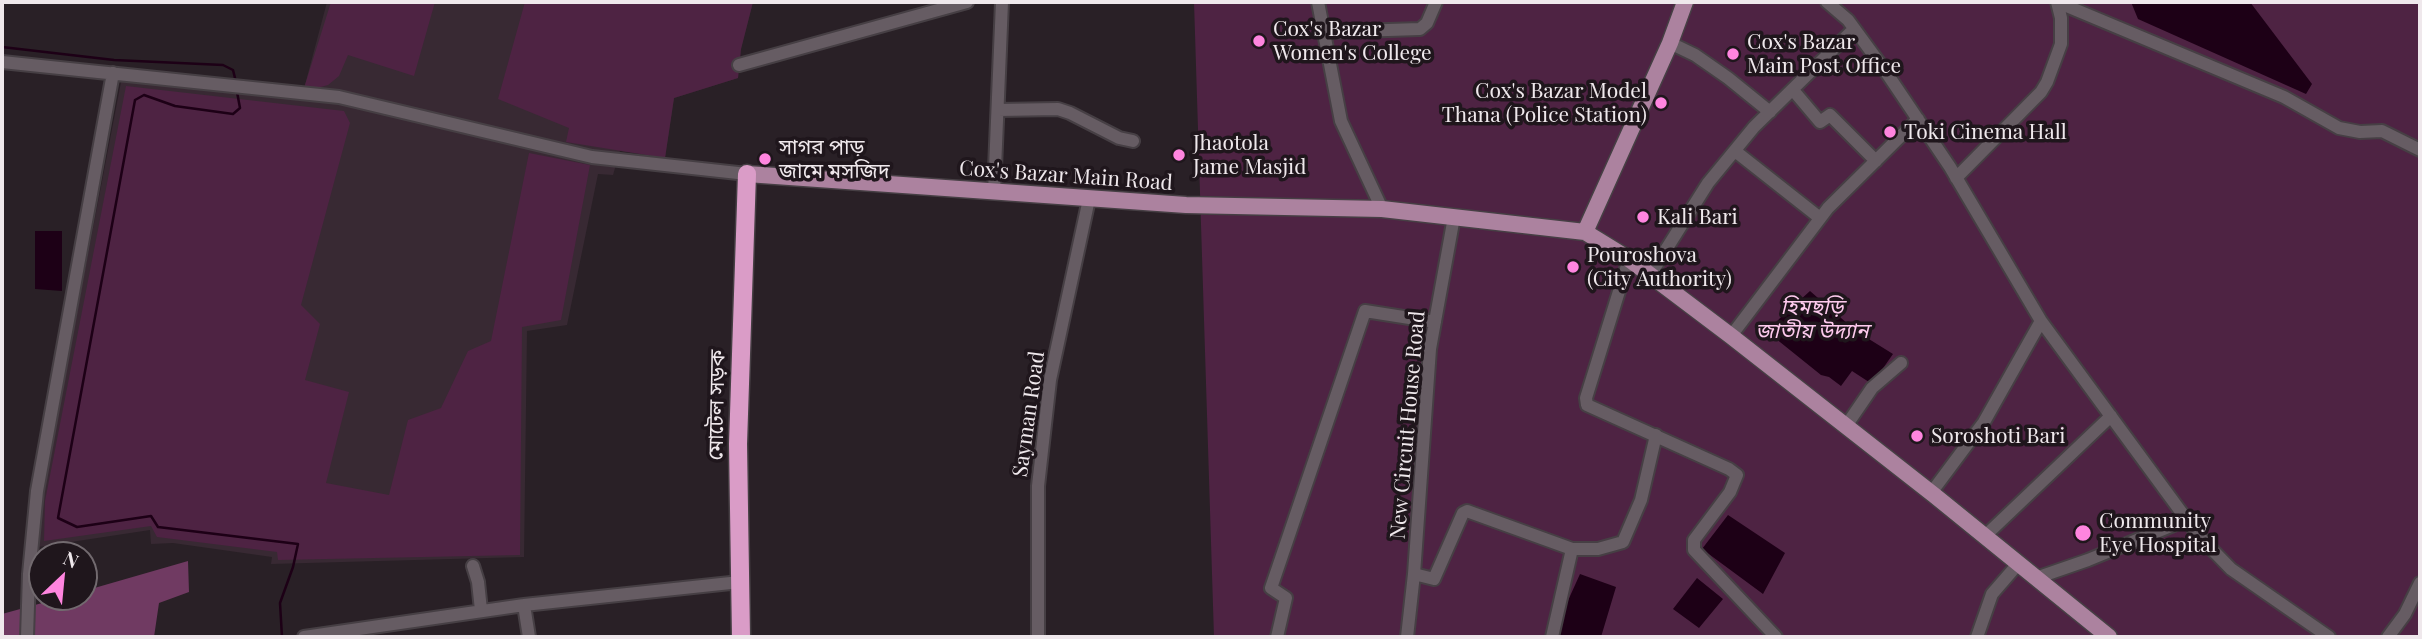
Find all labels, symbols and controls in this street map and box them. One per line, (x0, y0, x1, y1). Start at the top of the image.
place label: Cox's Bazar Women's College (1273, 16, 1432, 66)
place label: Cox's Bazar Main Post Office (1747, 29, 1901, 79)
marker: Cox's Bazar Women's College (1251, 33, 1267, 49)
marker: Cox's Bazar Main Post Office (1725, 46, 1741, 62)
place label: Cox's Bazar Model Thana (Police Station) (1442, 78, 1647, 128)
marker: Cox's Bazar Model Thana (Police Station) (1653, 95, 1669, 111)
place label: Toki Cinema Hall (1904, 119, 2067, 145)
marker: Toki Cinema Hall (1882, 124, 1898, 140)
place label: Jhaotola Jame Masjid (1193, 130, 1306, 180)
place label: সাগর পাড় জামে মসজিদ (779, 134, 890, 184)
marker: Jhaotola Jame Masjid (1171, 147, 1187, 163)
marker: সাগর পাড় জামে মসজিদ (757, 151, 773, 167)
street label: Cox's Bazar Main Road (958, 156, 1174, 196)
place label: Kali Bari (1657, 204, 1738, 230)
marker: Kali Bari (1635, 209, 1651, 225)
place label: Pouroshova (City Authority) (1587, 242, 1732, 292)
marker: Pouroshova (City Authority) (1565, 259, 1581, 275)
park label: হিমছড়ি জাতীয় উদ্যান (1755, 294, 1869, 344)
street label: New Circuit House Road (1385, 310, 1431, 540)
street label: মোটেল সড়ক (703, 349, 731, 461)
street label: Sayman Road (1008, 349, 1050, 479)
place label: Soroshoti Bari (1931, 423, 2065, 449)
marker: Soroshoti Bari (1909, 428, 1925, 444)
place label: Community Eye Hospital (2099, 508, 2217, 558)
marker: Community Eye Hospital (2073, 523, 2093, 543)
north arrow (28, 541, 98, 611)
text: N (59, 544, 83, 574)

